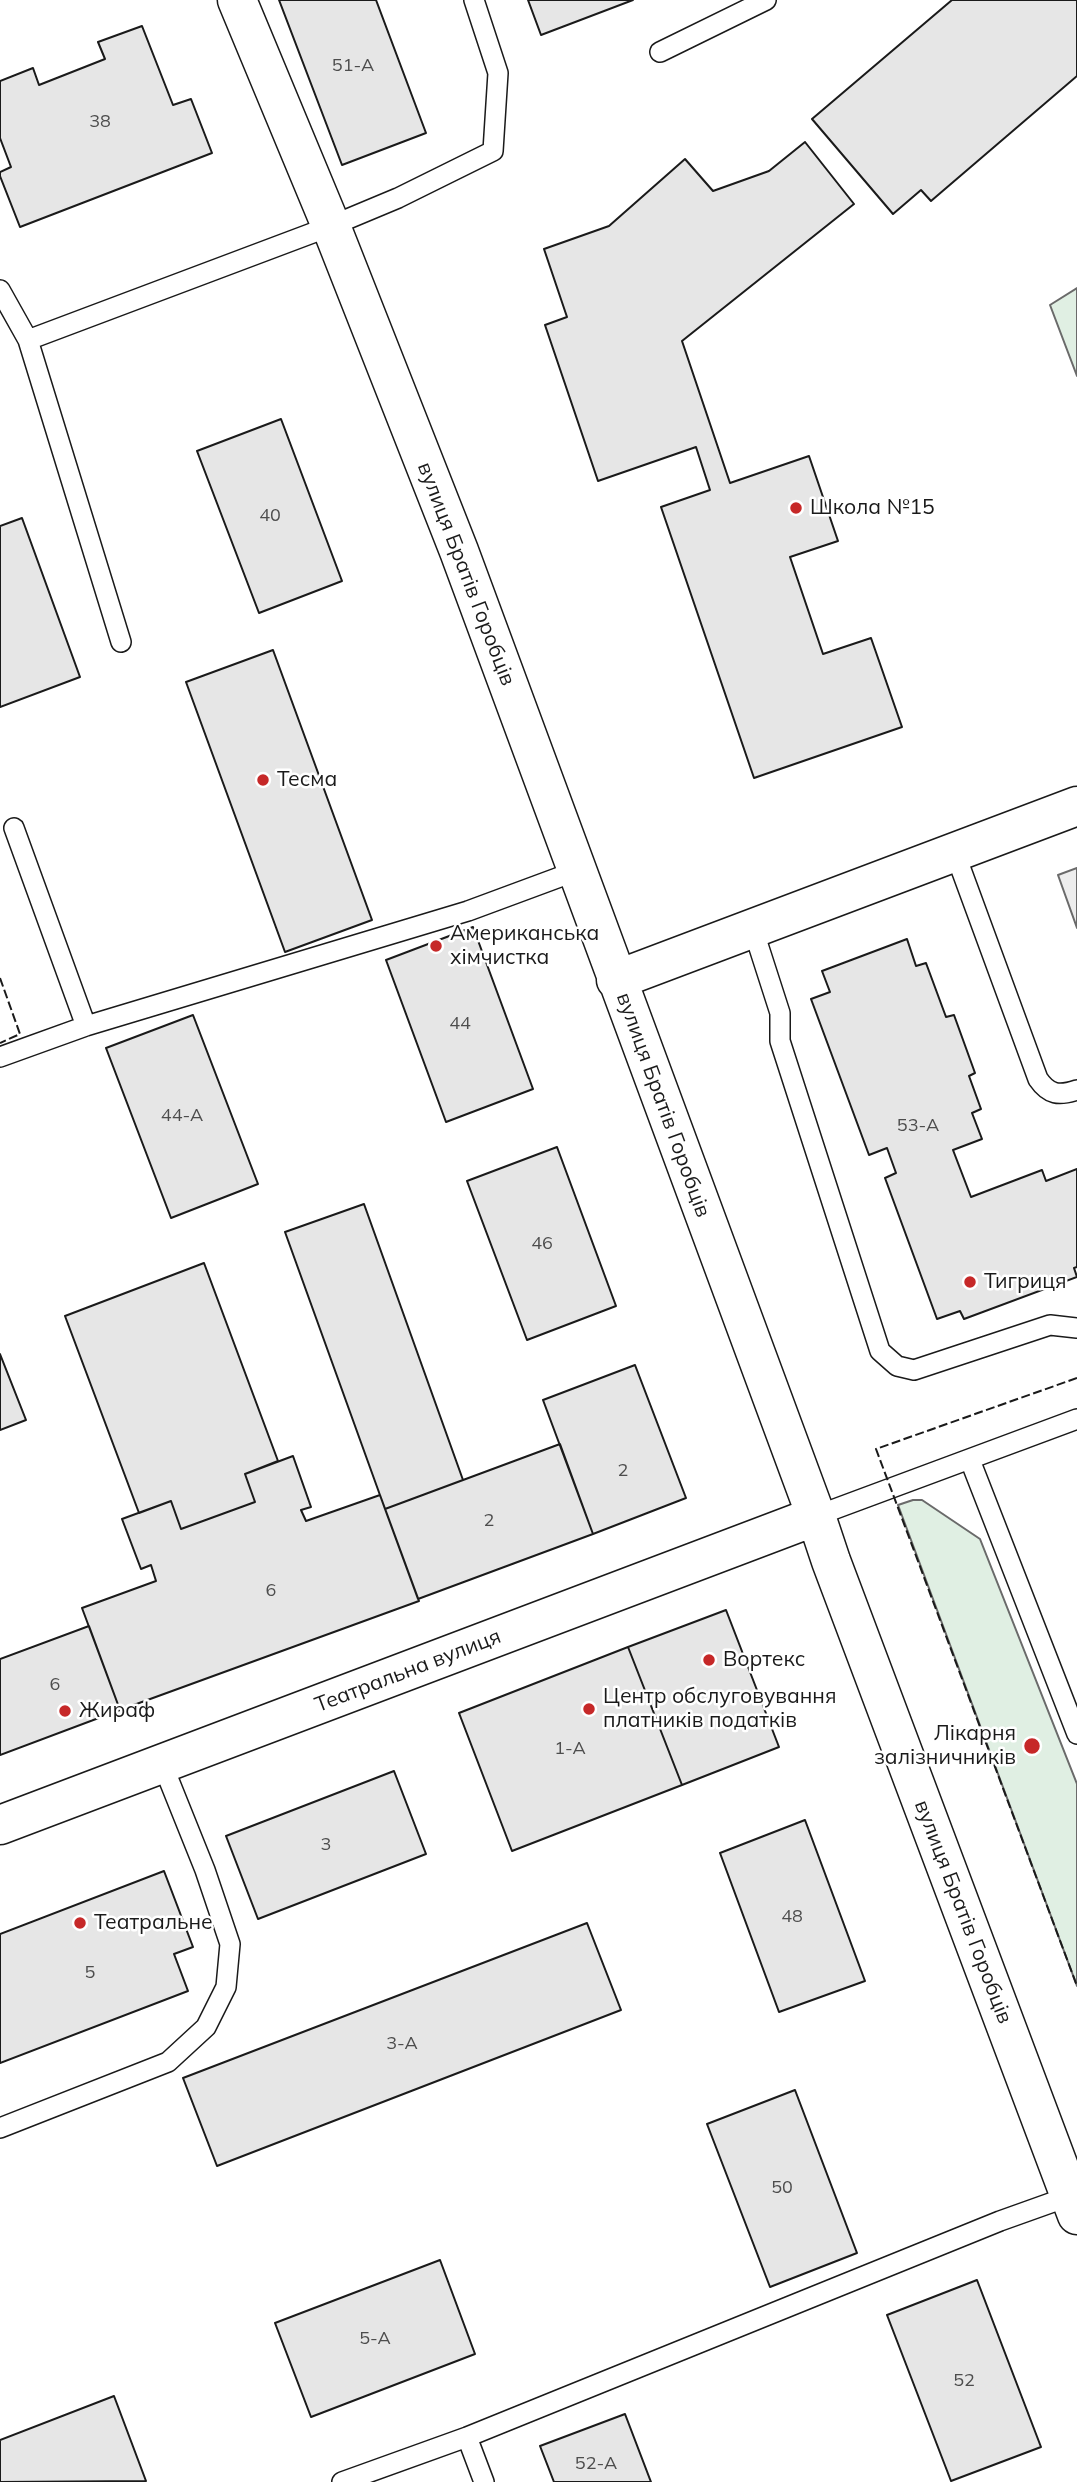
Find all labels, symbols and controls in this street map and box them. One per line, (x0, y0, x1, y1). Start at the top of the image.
house number: 51-А (332, 55, 374, 77)
house number: 38 (89, 111, 111, 133)
street label: вулиця Братів Горобців (412, 459, 520, 689)
place label: Школа №15 (810, 495, 935, 521)
marker: Школа №15 (788, 500, 804, 516)
house number: 40 (259, 505, 281, 527)
place label: Тесма (277, 767, 337, 793)
marker: Тесма (255, 772, 271, 788)
place label: Американська хімчистка (450, 921, 599, 971)
marker: Американська хімчистка (428, 938, 444, 954)
street label: вулиця Братів Горобців (611, 989, 715, 1221)
house number: 44 (449, 1013, 471, 1035)
house number: 44-А (161, 1105, 203, 1127)
house number: 53-А (897, 1115, 939, 1137)
house number: 46 (531, 1233, 553, 1255)
place label: Тигриця (984, 1269, 1067, 1295)
marker: Тигриця (962, 1274, 978, 1290)
house number: 2 (618, 1460, 628, 1482)
house number: 2 (484, 1510, 494, 1532)
house number: 6 (266, 1580, 276, 1602)
street label: Театральна вулиця (312, 1624, 504, 1718)
place label: Вортекс (723, 1647, 805, 1673)
marker: Вортекс (701, 1652, 717, 1668)
house number: 6 (50, 1674, 60, 1696)
place label: Центр обслуговування платників податків (603, 1684, 836, 1734)
place label: Жираф (79, 1698, 155, 1724)
marker: Центр обслуговування платників податків (581, 1701, 597, 1717)
marker: Жираф (57, 1703, 73, 1719)
place label: Лікарня залізничників (874, 1721, 1016, 1771)
marker: Лікарня залізничників (1022, 1736, 1042, 1756)
house number: 1-А (554, 1738, 586, 1760)
street label: вулиця Братів Горобців (909, 1797, 1017, 2027)
house number: 3 (321, 1834, 331, 1856)
house number: 48 (781, 1906, 803, 1928)
place label: Театральне (94, 1910, 213, 1936)
marker: Театральне (72, 1915, 88, 1931)
house number: 5 (85, 1962, 95, 1984)
house number: 3-А (386, 2033, 418, 2055)
house number: 50 (771, 2177, 793, 2199)
house number: 5-А (359, 2328, 391, 2350)
house number: 52 (953, 2370, 975, 2392)
house number: 52-А (575, 2453, 617, 2475)

